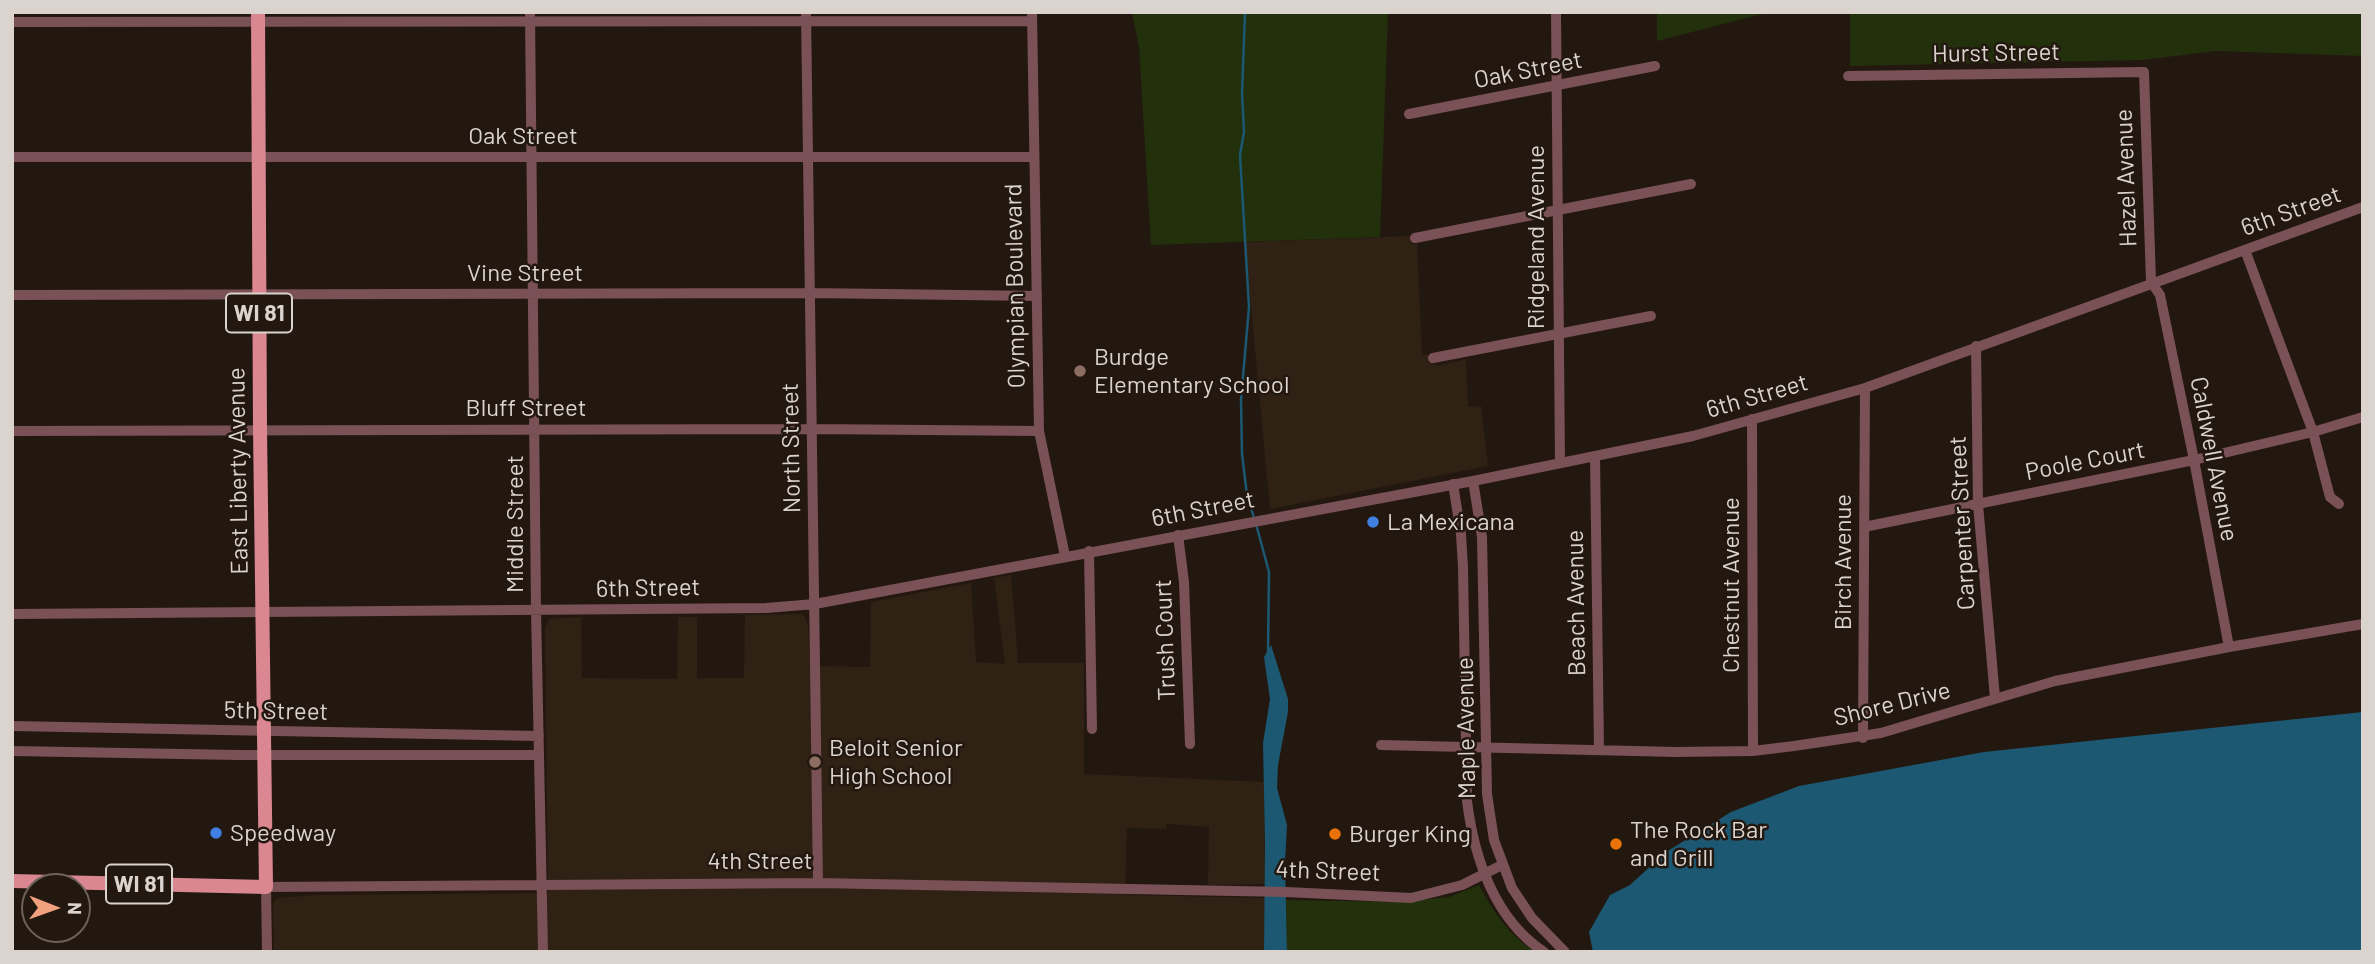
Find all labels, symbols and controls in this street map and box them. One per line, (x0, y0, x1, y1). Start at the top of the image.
street label: Hurst Street (1932, 37, 2060, 69)
street label: Oak Street (1472, 45, 1584, 95)
street label: Hazel Avenue (2109, 109, 2143, 247)
street label: Oak Street (468, 122, 578, 150)
street label: Ridgeland Avenue (1522, 145, 1550, 329)
street label: 6th Street (2237, 180, 2345, 242)
street label: Olympian Boulevard (999, 183, 1031, 389)
street label: Vine Street (467, 259, 583, 287)
road number: WI 81 (226, 294, 292, 332)
place label: Burdge Elementary School (1094, 343, 1289, 399)
marker: Burdge Elementary School (1072, 363, 1088, 379)
street label: East Liberty Avenue (222, 367, 254, 575)
street label: 6th Street (1703, 368, 1811, 424)
street label: Caldwell Avenue (2184, 374, 2244, 544)
street label: North Street (775, 383, 807, 513)
street label: Bluff Street (466, 394, 586, 422)
street label: Carpenter Street (1943, 435, 1981, 611)
street label: Poole Court (2023, 435, 2147, 487)
street label: Middle Street (501, 455, 529, 593)
street label: 6th Street (1149, 485, 1257, 533)
street label: Birch Avenue (1829, 494, 1857, 630)
street label: Chestnut Avenue (1717, 497, 1745, 673)
place label: La Mexicana (1387, 508, 1515, 536)
marker: La Mexicana (1365, 514, 1381, 530)
street label: Beach Avenue (1560, 530, 1592, 676)
street label: 6th Street (596, 573, 700, 603)
street label: Trush Court (1148, 579, 1182, 701)
street label: Maple Avenue (1450, 657, 1482, 799)
street label: Shore Drive (1831, 676, 1953, 732)
street label: 5th Street (224, 696, 328, 726)
place label: Beloit Senior High School (829, 734, 963, 790)
marker: Beloit Senior High School (807, 754, 823, 770)
place label: The Rock Bar and Grill (1630, 816, 1767, 872)
place label: Speedway (230, 819, 336, 847)
place label: Burger King (1349, 820, 1471, 848)
marker: Speedway (208, 825, 224, 841)
marker: Burger King (1327, 826, 1343, 842)
marker: The Rock Bar and Grill (1608, 836, 1624, 852)
street label: 4th Street (707, 847, 813, 875)
street label: 4th Street (1275, 855, 1381, 887)
road number: WI 81 (106, 864, 172, 904)
north arrow (21, 873, 91, 943)
text: N (64, 902, 87, 915)

